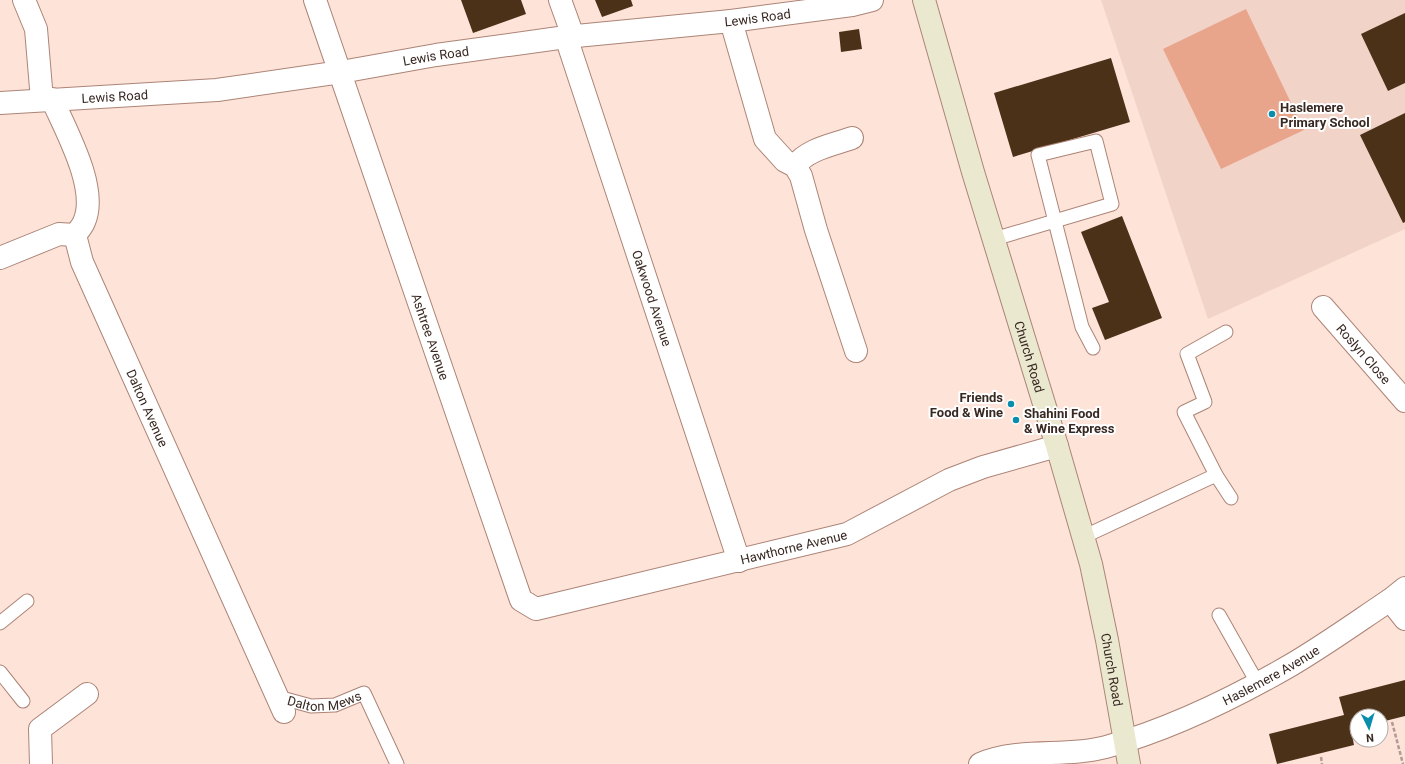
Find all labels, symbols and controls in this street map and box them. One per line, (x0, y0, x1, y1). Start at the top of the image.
street label: Lewis Road (724, 6, 792, 30)
street label: Lewis Road (402, 44, 470, 69)
street label: Lewis Road (81, 87, 149, 106)
place label: Haslemere Primary School (1280, 100, 1370, 130)
marker: Haslemere Primary School (1267, 109, 1277, 119)
street label: Oakwood Avenue (629, 248, 675, 348)
street label: Ashtree Avenue (408, 292, 452, 382)
street label: Church Road (1011, 319, 1047, 394)
street label: Roslyn Close (1333, 321, 1394, 387)
street label: Dalton Avenue (123, 367, 171, 449)
place label: Friends Food & Wine (930, 390, 1003, 420)
marker: Friends Food & Wine (1006, 399, 1016, 409)
place label: Shahini Food & Wine Express (1024, 406, 1115, 436)
marker: Shahini Food & Wine Express (1011, 415, 1021, 425)
street label: Hawthorne Avenue (739, 527, 849, 567)
street label: Church Road (1098, 632, 1126, 708)
street label: Haslemere Avenue (1220, 642, 1322, 708)
street label: Dalton Mews (286, 688, 364, 714)
north arrow (1349, 708, 1389, 748)
text: N (1365, 731, 1374, 744)

